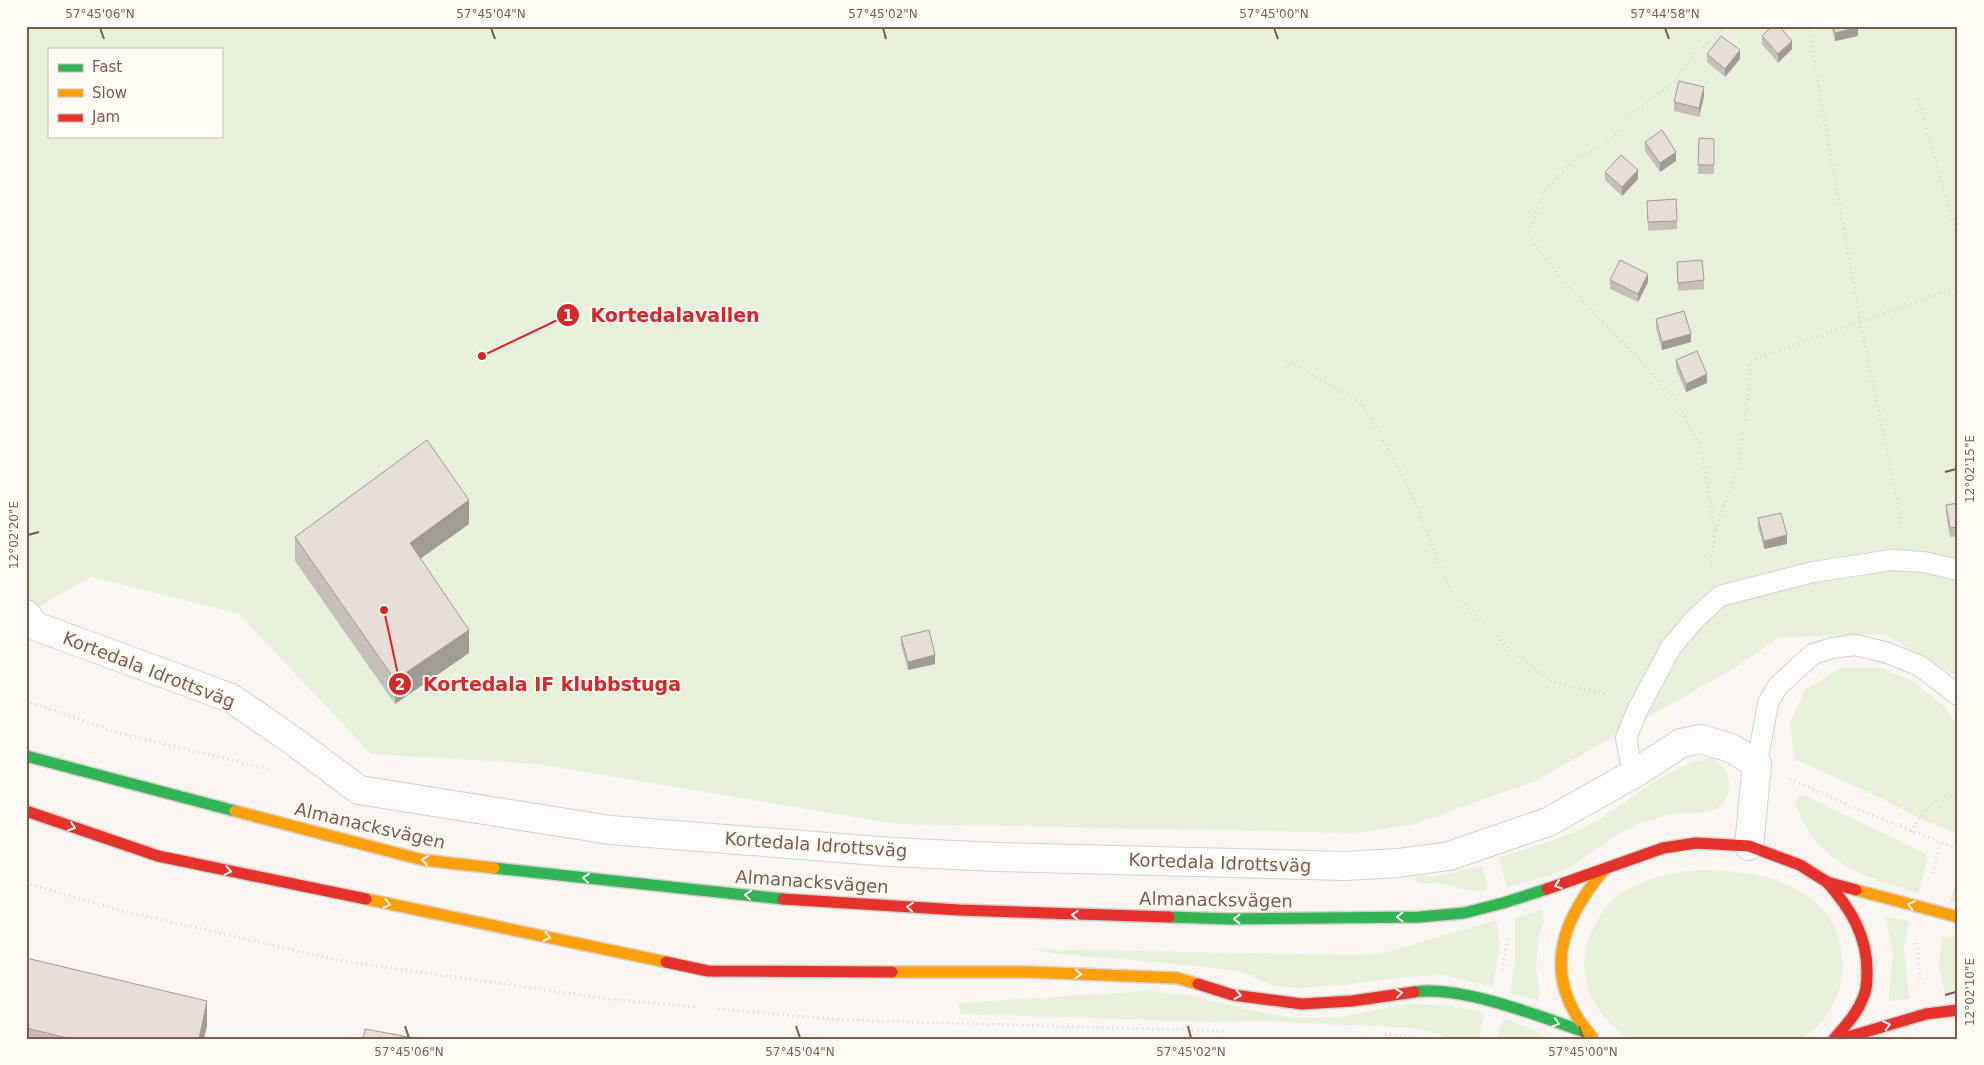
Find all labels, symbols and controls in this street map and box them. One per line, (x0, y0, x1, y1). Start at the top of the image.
text: 57°45'06"N (65, 7, 135, 21)
text: 57°45'04"N (456, 7, 526, 21)
text: 57°45'02"N (848, 7, 918, 21)
text: 57°45'00"N (1239, 7, 1309, 21)
text: 57°44'58"N (1630, 7, 1700, 21)
legend (48, 48, 222, 138)
text: Fast (92, 58, 122, 76)
text: Slow (92, 84, 127, 102)
text: Jam (91, 108, 120, 126)
callout: Kortedalavallen (555, 298, 769, 332)
text: Kortedalavallen (590, 304, 760, 326)
text: 1 (563, 307, 573, 325)
text: 12°02'15"E (1963, 435, 1977, 503)
text: 12°02'20"E (7, 501, 21, 569)
street label: Kortedala Idrottsväg (60, 627, 238, 712)
callout: Kortedala IF klubbstuga (388, 667, 691, 701)
text: Kortedala IF klubbstuga (423, 673, 681, 695)
text: 2 (395, 676, 405, 694)
street label: Almanacksvägen (293, 798, 447, 853)
one-way arrow (68, 821, 76, 831)
street label: Kortedala Idrottsväg (724, 828, 908, 861)
street label: Kortedala Idrottsväg (1128, 849, 1312, 876)
one-way arrow (420, 855, 429, 865)
one-way arrow (224, 865, 233, 875)
street label: Almanacksvägen (735, 866, 889, 897)
one-way arrow (582, 873, 590, 884)
one-way arrow (1554, 879, 1562, 889)
street label: Almanacksvägen (1139, 888, 1293, 911)
one-way arrow (744, 890, 752, 901)
one-way arrow (383, 898, 392, 909)
one-way arrow (1907, 900, 1915, 910)
one-way arrow (906, 902, 914, 913)
one-way arrow (1070, 909, 1078, 920)
one-way arrow (1395, 912, 1403, 923)
one-way arrow (1233, 914, 1240, 924)
one-way arrow (542, 931, 551, 942)
text: 12°02'10"E (1963, 958, 1977, 1026)
one-way arrow (1074, 968, 1082, 979)
one-way arrow (1395, 988, 1403, 999)
one-way arrow (1233, 989, 1242, 1000)
one-way arrow (1552, 1018, 1560, 1028)
one-way arrow (1883, 1021, 1891, 1031)
text: 57°45'06"N (374, 1045, 444, 1059)
text: 57°45'04"N (765, 1045, 835, 1059)
text: 57°45'02"N (1156, 1045, 1226, 1059)
text: 57°45'00"N (1548, 1045, 1618, 1059)

